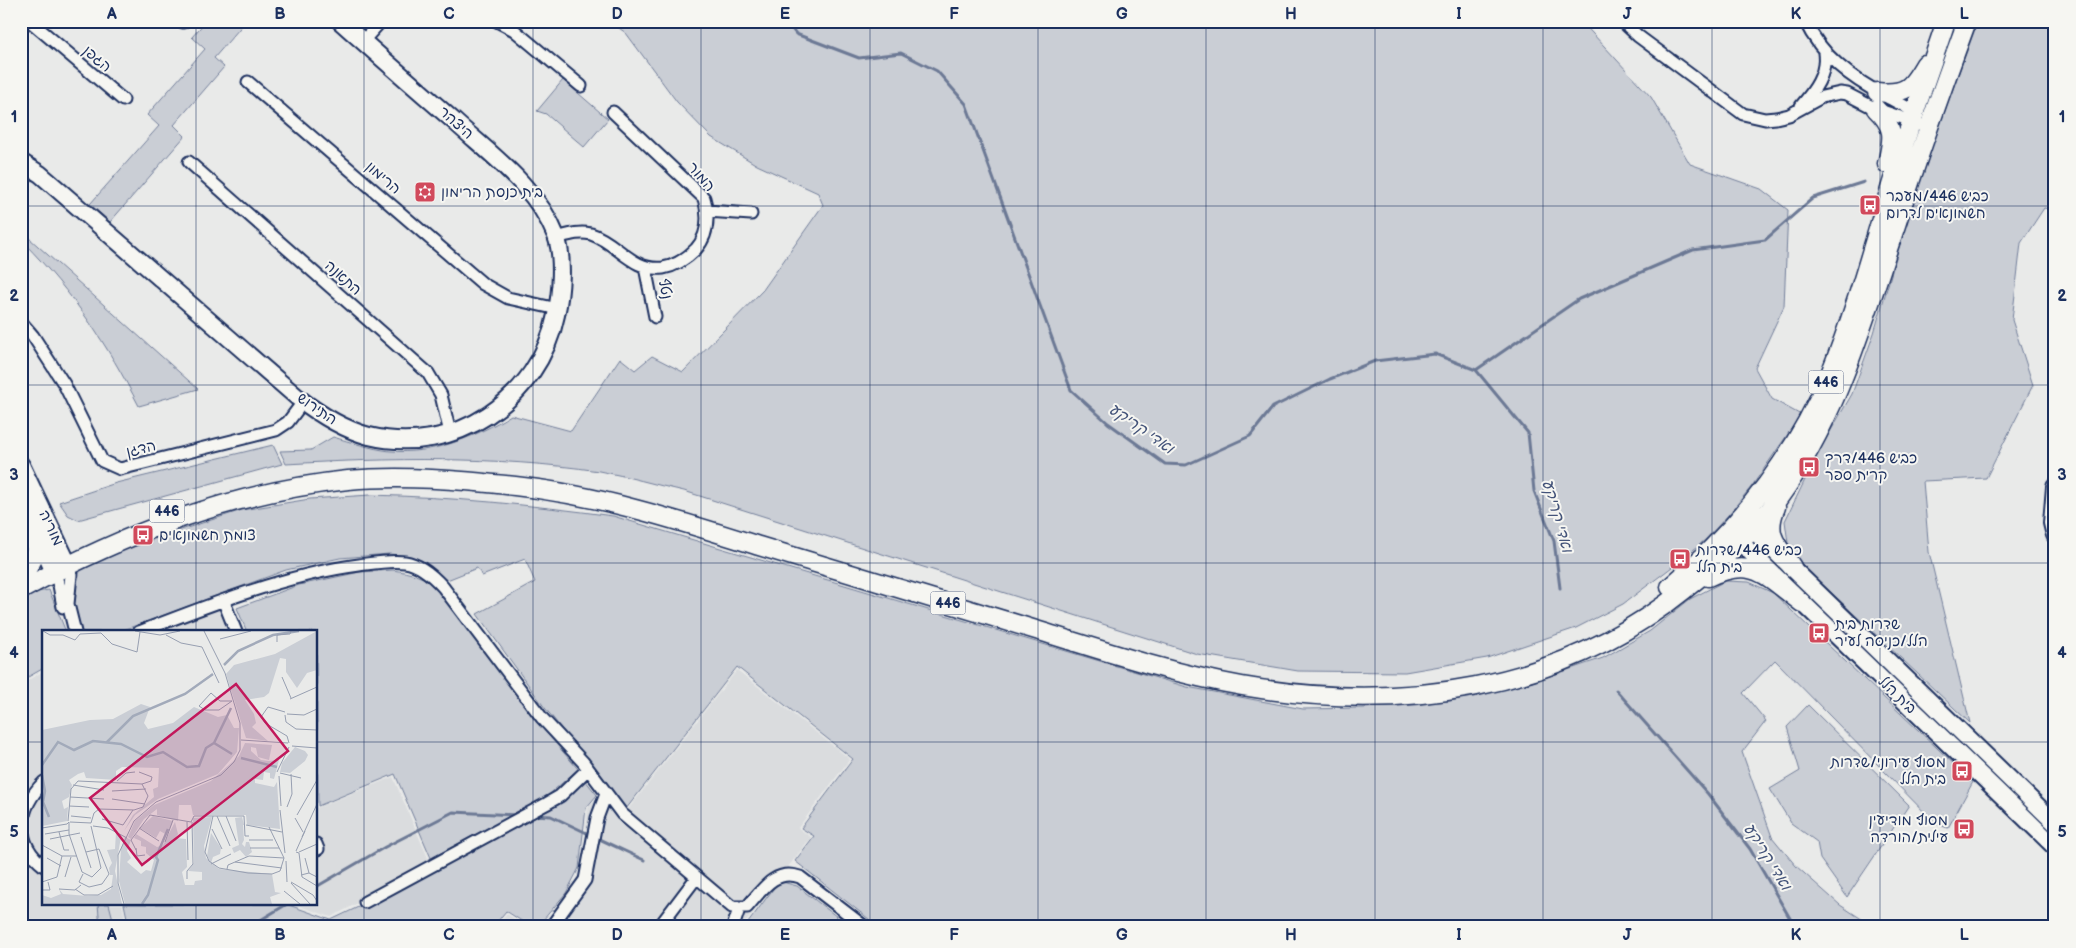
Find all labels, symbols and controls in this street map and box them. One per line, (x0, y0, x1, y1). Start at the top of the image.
text: A (106, 5, 117, 24)
text: B (274, 5, 286, 24)
text: C (443, 5, 455, 24)
text: D (611, 5, 623, 24)
text: E (780, 5, 790, 24)
text: F (949, 5, 959, 24)
text: G (1116, 5, 1128, 24)
text: H (1285, 5, 1297, 24)
text: I (1456, 5, 1462, 24)
text: J (1623, 5, 1632, 24)
text: K (1791, 5, 1802, 24)
text: L (1959, 5, 1969, 24)
street label: הגפן (79, 41, 115, 77)
street label: היצהר (435, 102, 477, 144)
text: 1 (11, 108, 17, 127)
text: 1 (2059, 108, 2065, 127)
street label: הרימון (361, 158, 405, 198)
street label: המור (683, 158, 719, 196)
synagogue icon: בית כנסת הרימון (413, 180, 437, 204)
place label: בית כנסת הרימון (441, 183, 543, 202)
place label: כביש 446/מעבר חשמונאים לדרום (1886, 187, 1989, 223)
bus stop icon: כביש 446/מעבר חשמונאים לדרום (1858, 193, 1882, 217)
street label: התאנה (320, 256, 366, 300)
street label: נטף (654, 277, 676, 301)
text: 2 (9, 287, 19, 306)
text: 2 (2057, 287, 2067, 306)
road number: 446 (1808, 371, 1844, 394)
street label: התירוש (293, 389, 341, 429)
water label: ואדי קריקע (1105, 400, 1178, 459)
street label: הדגן (124, 436, 158, 462)
place label: כביש 446/דרך קרית ספר (1825, 449, 1917, 485)
bus stop icon: כביש 446/דרך קרית ספר (1797, 455, 1821, 479)
text: 3 (9, 466, 19, 485)
text: 3 (2057, 466, 2067, 485)
water label: ואדי קריקע (1538, 477, 1577, 556)
road number: 446 (150, 500, 184, 522)
street label: מוריה (35, 507, 67, 549)
bus stop icon: צומת חשמונאים (131, 523, 155, 547)
place label: צומת חשמונאים (159, 526, 256, 545)
place label: כביש 446/שדרות בית הלל (1695, 541, 1802, 577)
bus stop icon: כביש 446/שדרות בית הלל (1668, 547, 1692, 571)
road number: 446 (930, 592, 966, 614)
place label: שדרות בית הלל/כניסה לעיר (1834, 615, 1928, 651)
bus stop icon: שדרות בית הלל/כניסה לעיר (1807, 621, 1831, 645)
inset map (42, 630, 318, 906)
text: 4 (9, 644, 19, 663)
text: 4 (2057, 644, 2067, 663)
street label: בית הלל (1874, 672, 1920, 718)
place label: מסוף עירוני/שדרות בית הלל (1829, 753, 1946, 789)
bus stop icon: מסוף עירוני/שדרות בית הלל (1950, 759, 1974, 783)
place label: מסוף מודיעין עילית/הורדה (1869, 811, 1948, 847)
bus stop icon: מסוף מודיעין עילית/הורדה (1952, 817, 1976, 841)
water label: ואדי קריקע (1739, 820, 1796, 895)
text: 5 (9, 823, 19, 842)
text: 5 (2057, 823, 2067, 842)
text: A (106, 926, 117, 945)
text: B (274, 926, 286, 945)
text: C (443, 926, 455, 945)
text: D (611, 926, 623, 945)
text: E (780, 926, 790, 945)
text: F (949, 926, 959, 945)
text: G (1116, 926, 1128, 945)
text: H (1285, 926, 1297, 945)
text: I (1456, 926, 1462, 945)
text: J (1623, 926, 1632, 945)
text: K (1791, 926, 1802, 945)
text: L (1959, 926, 1969, 945)

